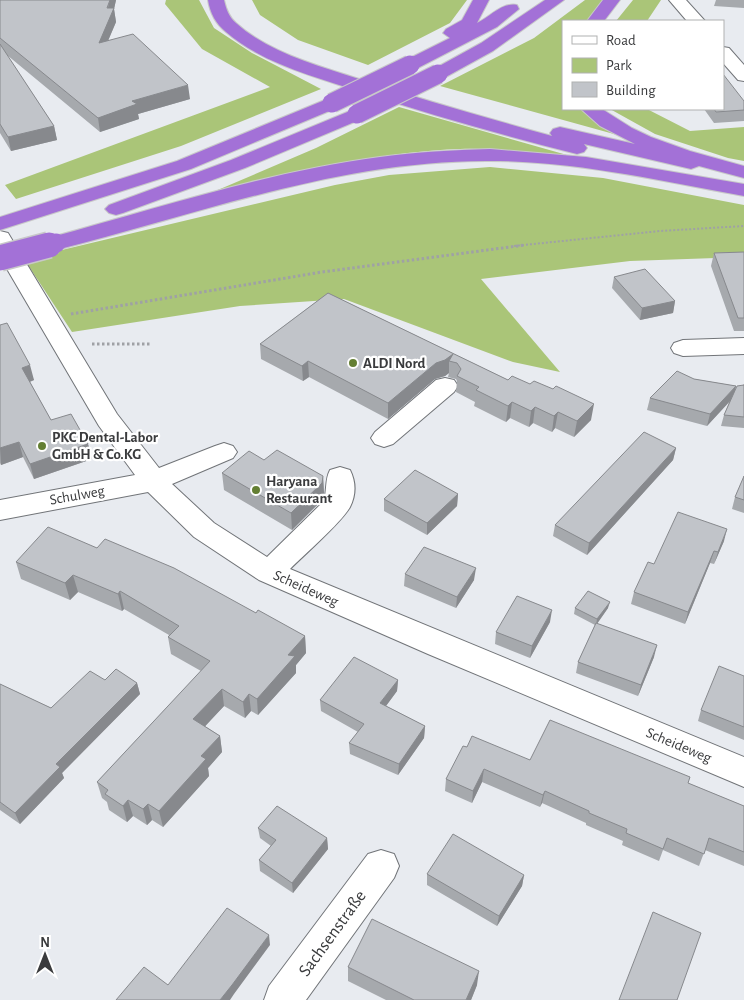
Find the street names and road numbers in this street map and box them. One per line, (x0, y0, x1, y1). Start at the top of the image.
street label: Schulweg (48, 483, 106, 508)
street label: Scheideweg (271, 567, 341, 610)
street label: Scheideweg (644, 725, 714, 766)
street label: Sachsenstraße (296, 887, 370, 980)

